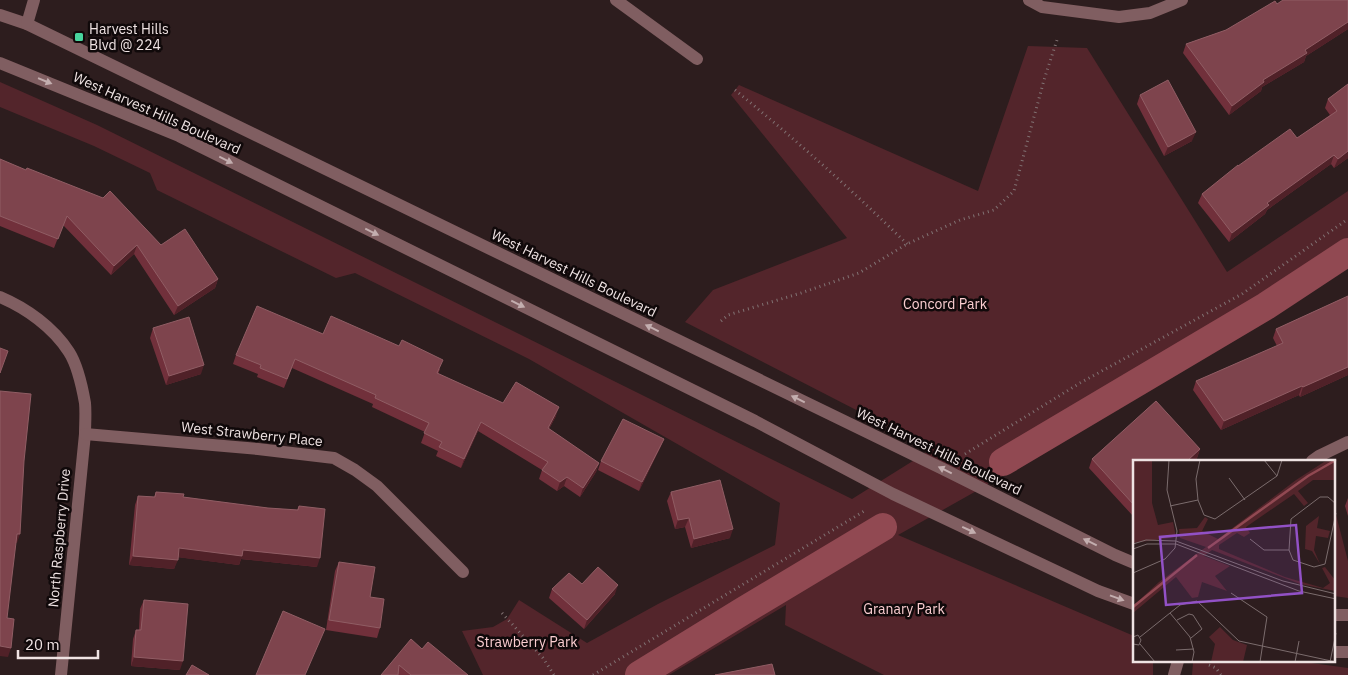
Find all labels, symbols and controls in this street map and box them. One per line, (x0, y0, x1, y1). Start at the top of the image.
place label: Harvest Hills Blvd @ 224 (89, 20, 169, 54)
marker: Harvest Hills Blvd @ 224 (73, 31, 85, 43)
street label: West Harvest Hills Boulevard (70, 68, 244, 158)
one-way arrow (38, 77, 53, 85)
one-way arrow (219, 156, 233, 164)
street label: West Harvest Hills Boulevard (488, 225, 660, 321)
one-way arrow (365, 228, 379, 236)
park label: Concord Park (903, 295, 988, 313)
one-way arrow (510, 300, 525, 308)
one-way arrow (645, 324, 659, 332)
one-way arrow (791, 395, 806, 403)
street label: West Harvest Hills Boulevard (853, 403, 1025, 499)
street label: West Strawberry Place (180, 418, 324, 450)
inset map (1133, 460, 1336, 662)
one-way arrow (937, 466, 952, 474)
street label: North Raspberry Drive (44, 467, 74, 608)
one-way arrow (962, 526, 976, 534)
one-way arrow (1083, 538, 1097, 546)
one-way arrow (1109, 595, 1124, 602)
park label: Granary Park (863, 600, 945, 618)
scale bar (18, 628, 98, 660)
park label: Strawberry Park (476, 633, 578, 651)
text: 20 m (25, 635, 60, 654)

